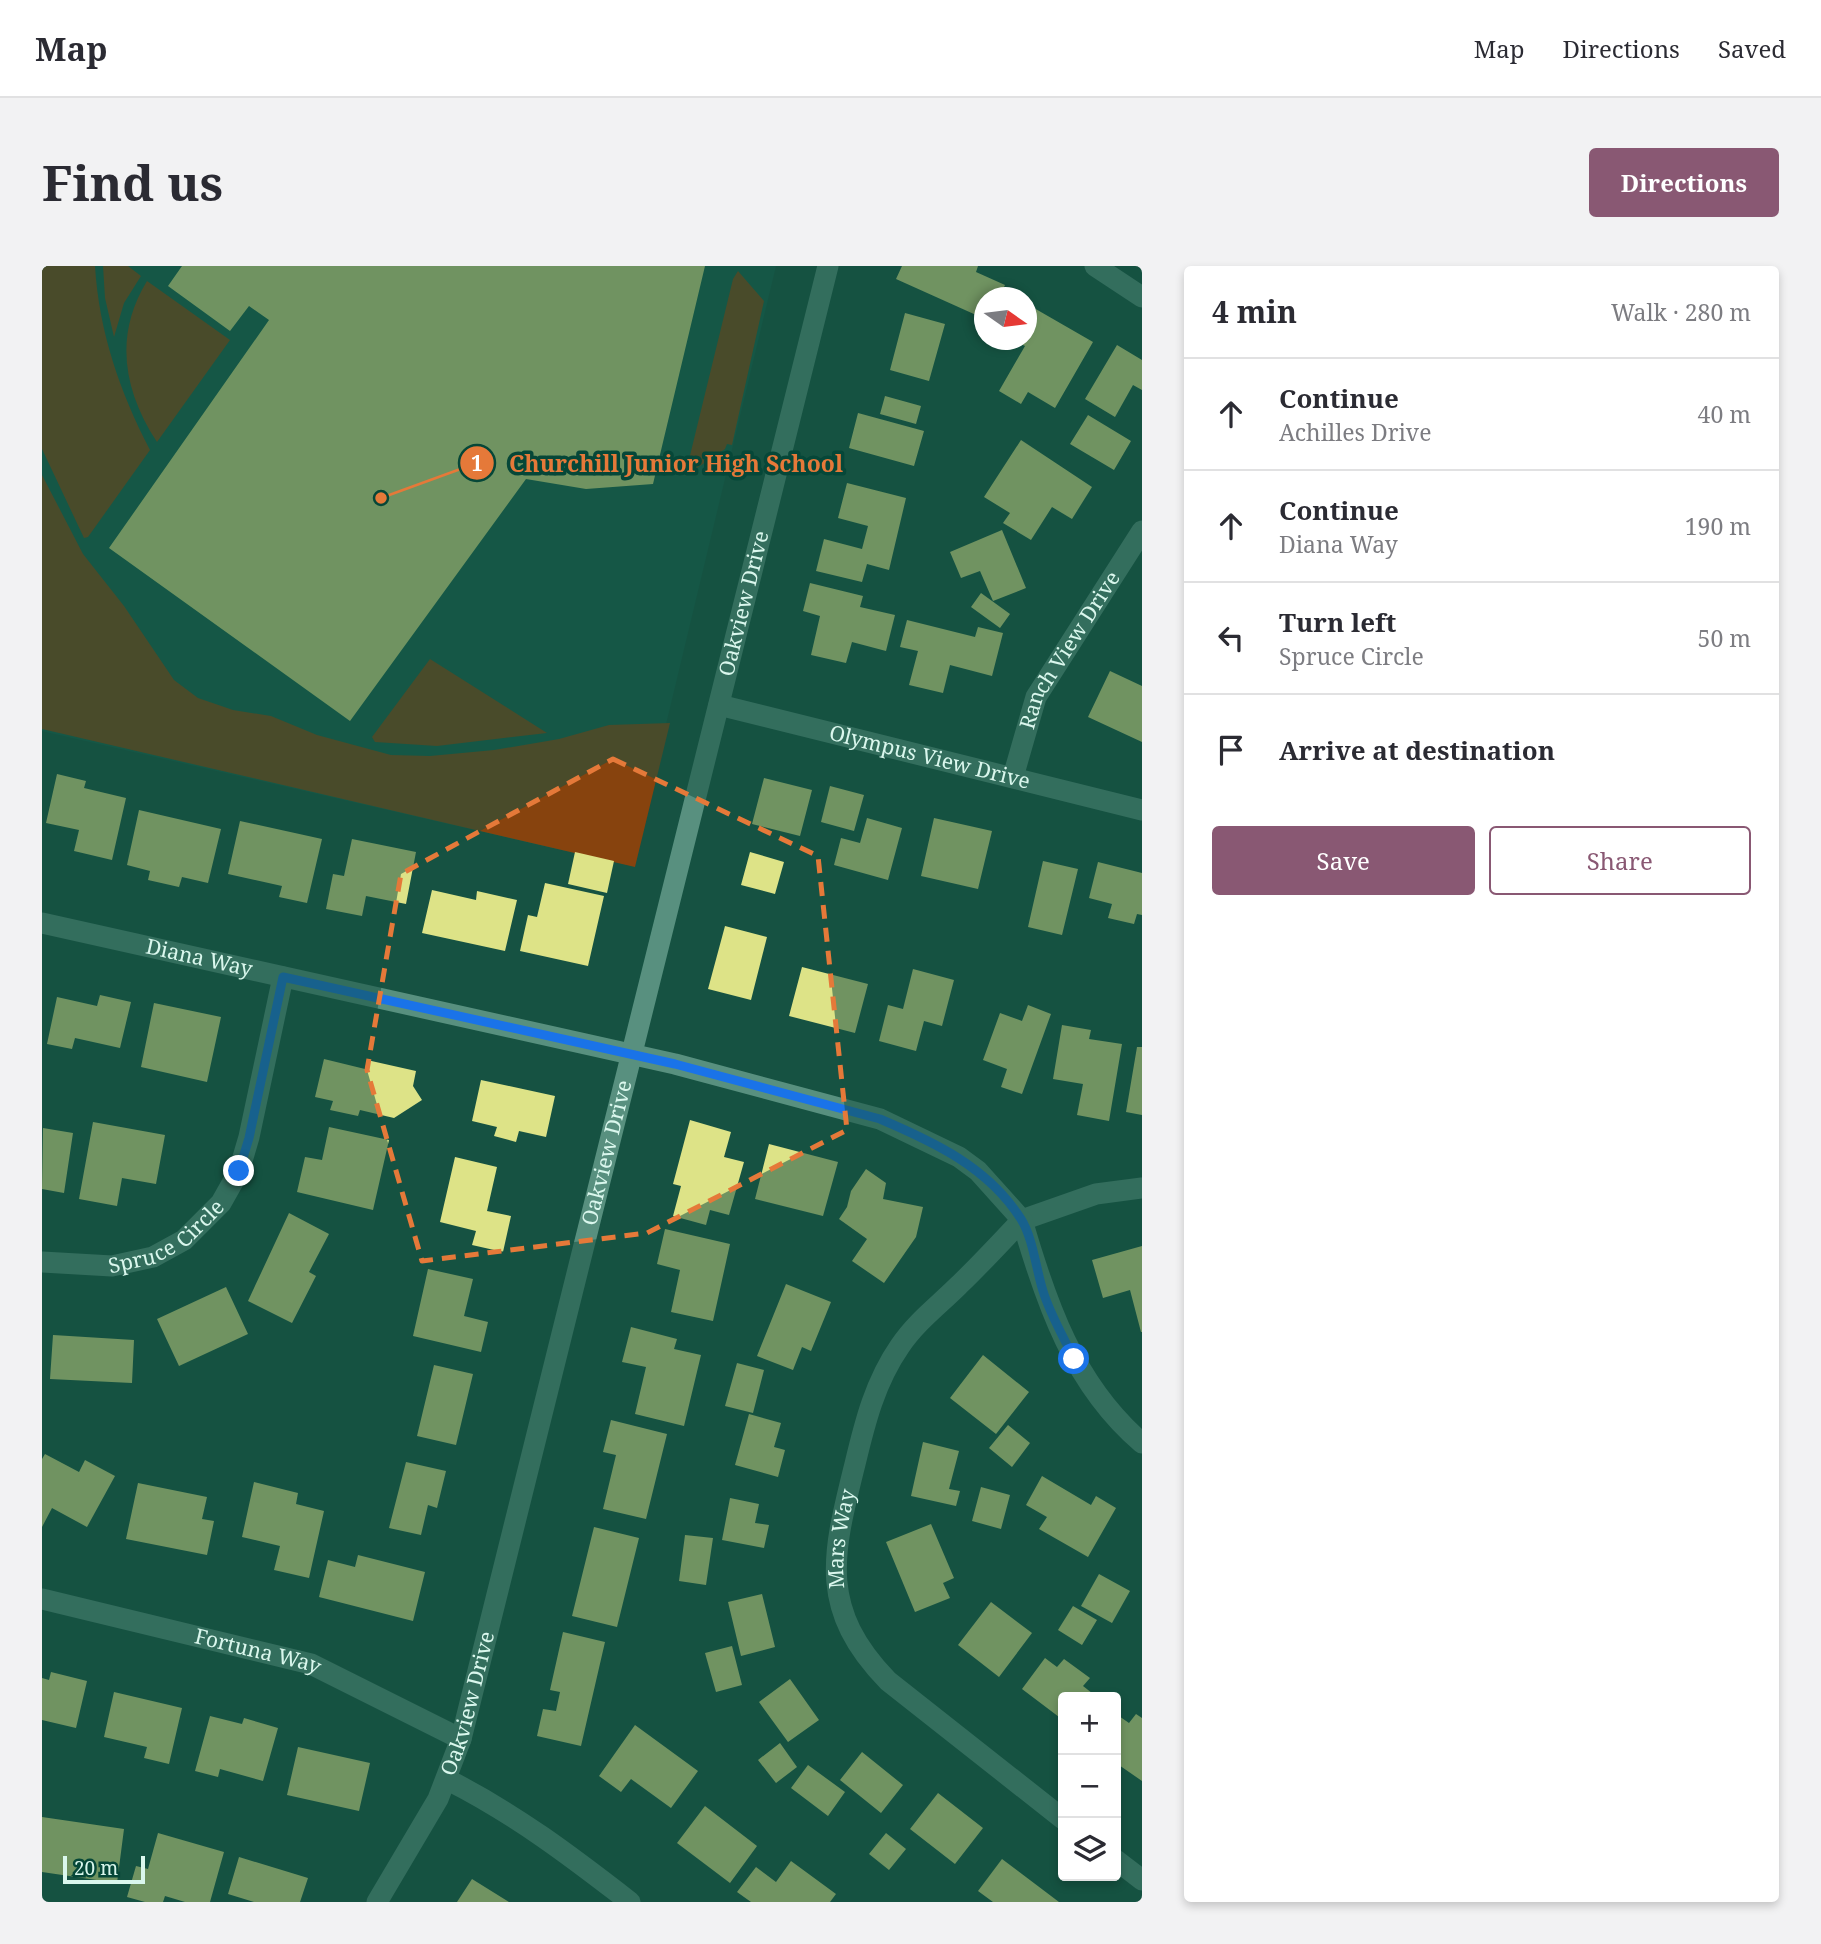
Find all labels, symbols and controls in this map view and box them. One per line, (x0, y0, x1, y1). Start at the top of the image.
text: Map (35, 26, 108, 71)
text: Map (1474, 32, 1525, 65)
text: Directions (1563, 32, 1680, 65)
text: Saved (1718, 32, 1786, 65)
button: Directions (1589, 148, 1779, 217)
text: Find us (42, 149, 223, 215)
north arrow (974, 287, 1037, 350)
text: 4 min (1212, 291, 1297, 332)
text: Walk · 280 m (1611, 296, 1751, 328)
text: Continue (1279, 380, 1399, 416)
icon: ahead (1212, 395, 1250, 433)
text: 40 m (1698, 398, 1751, 430)
text: Achilles Drive (1279, 416, 1432, 448)
callout: Churchill Junior High School (460, 441, 857, 485)
text: Churchill Junior High School (509, 447, 843, 479)
text: 1 (471, 449, 483, 477)
text: Continue (1279, 492, 1399, 528)
icon: ahead (1212, 507, 1250, 545)
text: 190 m (1685, 510, 1751, 542)
street label: Oakview Drive (711, 528, 774, 679)
text: Diana Way (1279, 528, 1398, 560)
street label: Ranch View Drive (1012, 565, 1126, 732)
text: Turn left (1279, 604, 1396, 640)
icon: left (1212, 619, 1250, 657)
text: 50 m (1698, 622, 1751, 654)
text: Spruce Circle (1279, 640, 1424, 672)
street label: Olympus View Drive (826, 718, 1033, 795)
icon: arrive (1212, 731, 1250, 769)
text: Arrive at destination (1279, 732, 1555, 768)
button: Save (1212, 826, 1475, 895)
button: Share (1489, 826, 1751, 895)
street label: Diana Way (143, 932, 255, 983)
street label: Oakview Drive (574, 1077, 638, 1228)
route end (223, 1155, 254, 1186)
street label: Spruce Circle (106, 1193, 230, 1279)
route start (1058, 1343, 1089, 1374)
street label: Mars Way (821, 1486, 861, 1590)
street label: Fortuna Way (192, 1621, 327, 1680)
street label: Oakview Drive (433, 1628, 500, 1779)
map controls (1058, 1692, 1121, 1881)
button: + (1058, 1692, 1121, 1755)
button: − (1058, 1755, 1121, 1818)
button: layers (1058, 1818, 1121, 1881)
scale bar (63, 1853, 145, 1885)
text: 20 m (74, 1855, 118, 1881)

